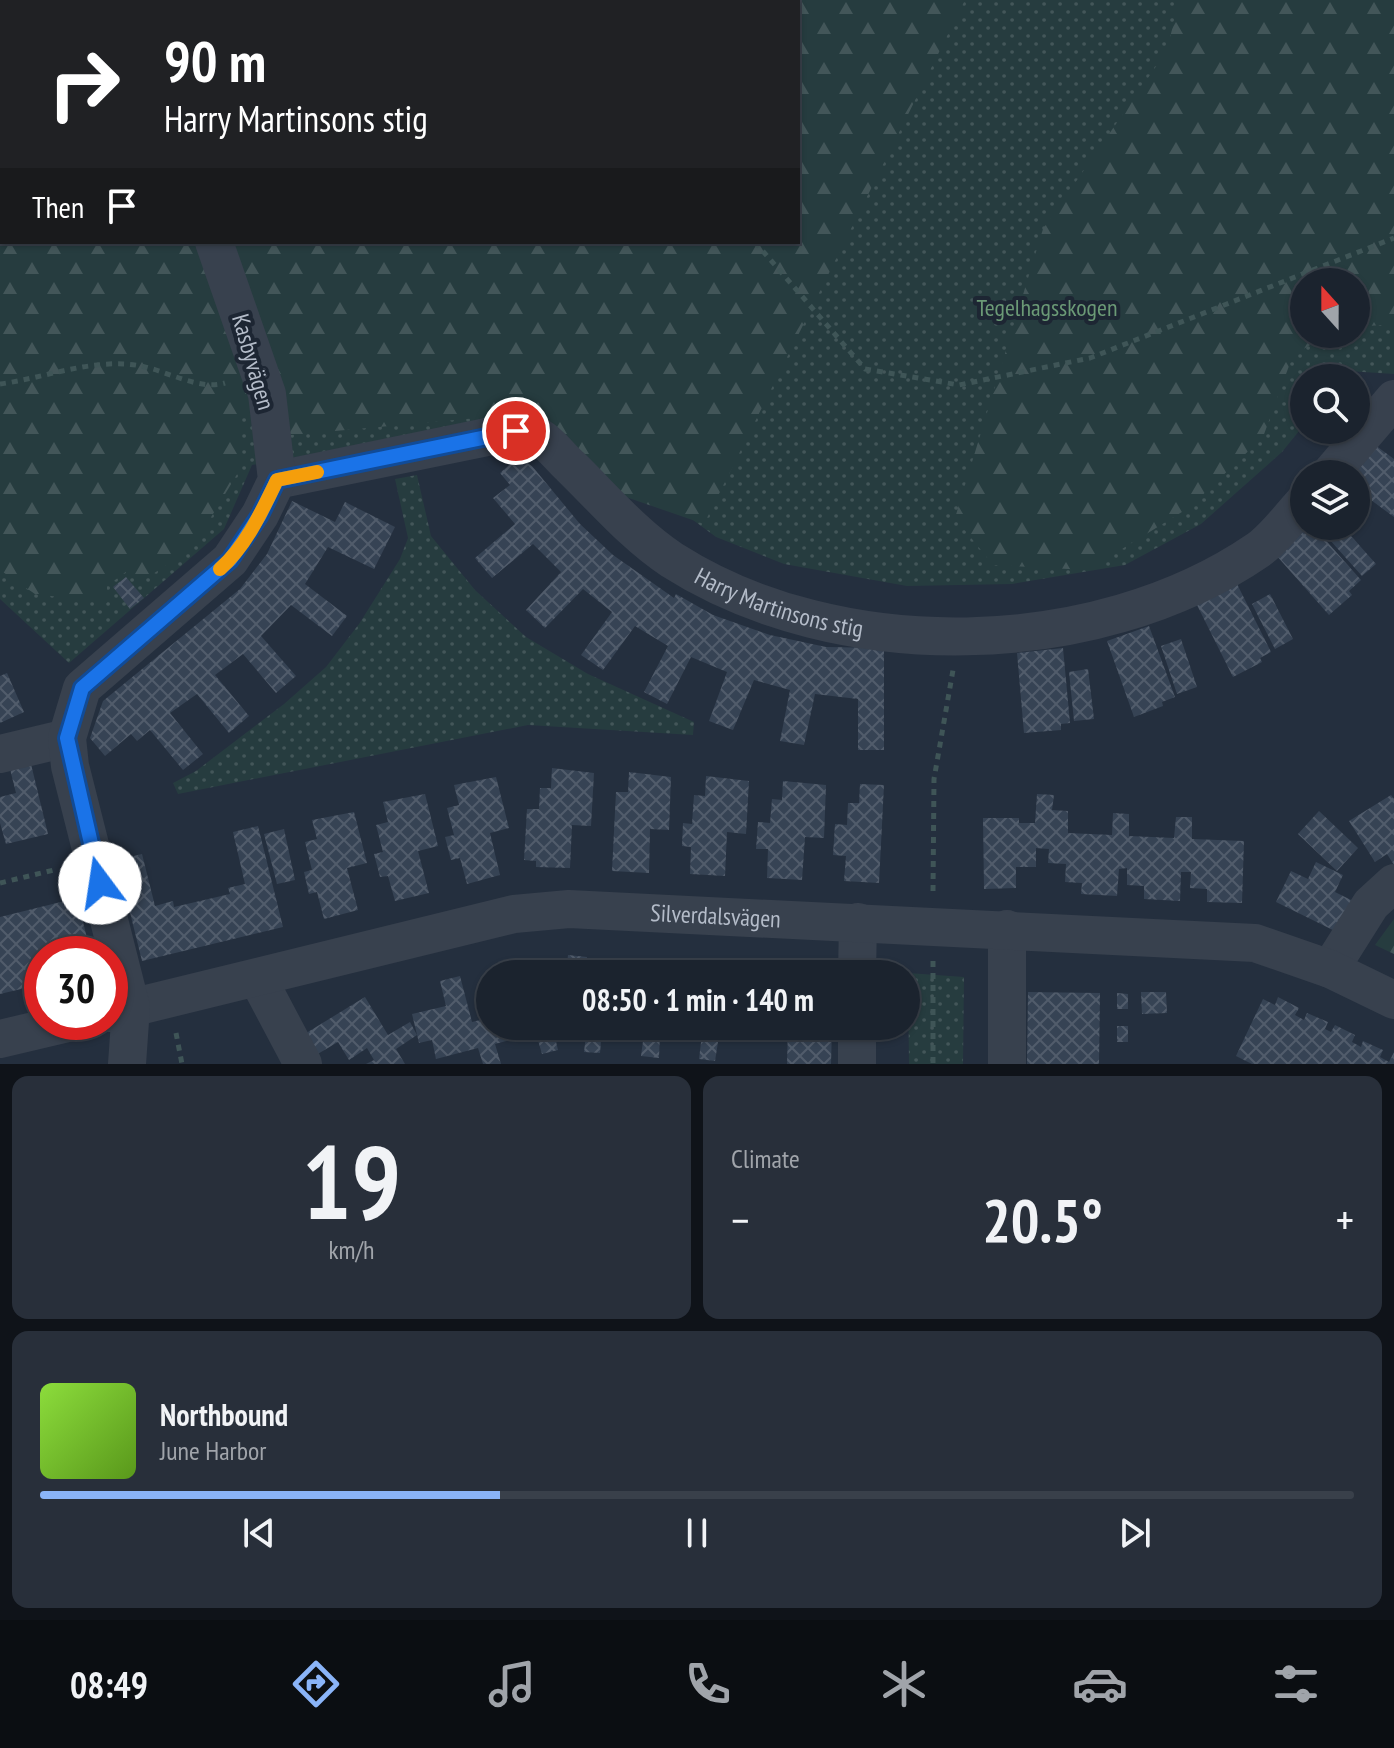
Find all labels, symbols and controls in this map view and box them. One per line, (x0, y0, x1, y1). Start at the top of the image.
text: 90 m (164, 25, 266, 97)
icon: right (32, 32, 136, 136)
text: Harry Martinsons stig (164, 95, 428, 142)
icon: arrive (100, 184, 144, 228)
text: Then (32, 187, 84, 226)
north arrow (1290, 268, 1370, 348)
map controls (1290, 268, 1370, 540)
park label: Tegelhagsskogen (977, 292, 1117, 323)
street label: Kasbyvägen (225, 310, 282, 413)
button: search (1290, 364, 1370, 444)
pin (482, 397, 550, 465)
icon: arrive (494, 409, 538, 453)
button: layers (1290, 460, 1370, 540)
street label: Harry Martinsons stig (690, 560, 866, 644)
position arrow (58, 841, 142, 925)
street label: Silverdalsvägen (650, 897, 782, 934)
speed limit sign: 30 (24, 936, 128, 1040)
text: 08:50 · 1 min · 140 m (582, 980, 814, 1019)
text: 19 (302, 1113, 401, 1248)
text: Climate (731, 1142, 800, 1175)
text: 20.5° (982, 1181, 1103, 1259)
text: − (731, 1191, 749, 1248)
text: + (1336, 1191, 1354, 1248)
text: km/h (328, 1233, 375, 1266)
text: Northbound (160, 1395, 288, 1434)
text: June Harbor (160, 1434, 266, 1467)
icon: previous (237, 1511, 281, 1555)
icon: pause (675, 1511, 719, 1555)
icon: next (1113, 1511, 1157, 1555)
icon: directions (288, 1656, 344, 1712)
icon: music (484, 1656, 540, 1712)
icon: phone (680, 1656, 736, 1712)
icon: climate (876, 1656, 932, 1712)
icon: car (1072, 1656, 1128, 1712)
icon: filters (1268, 1656, 1324, 1712)
text: 08:49 (70, 1661, 148, 1708)

